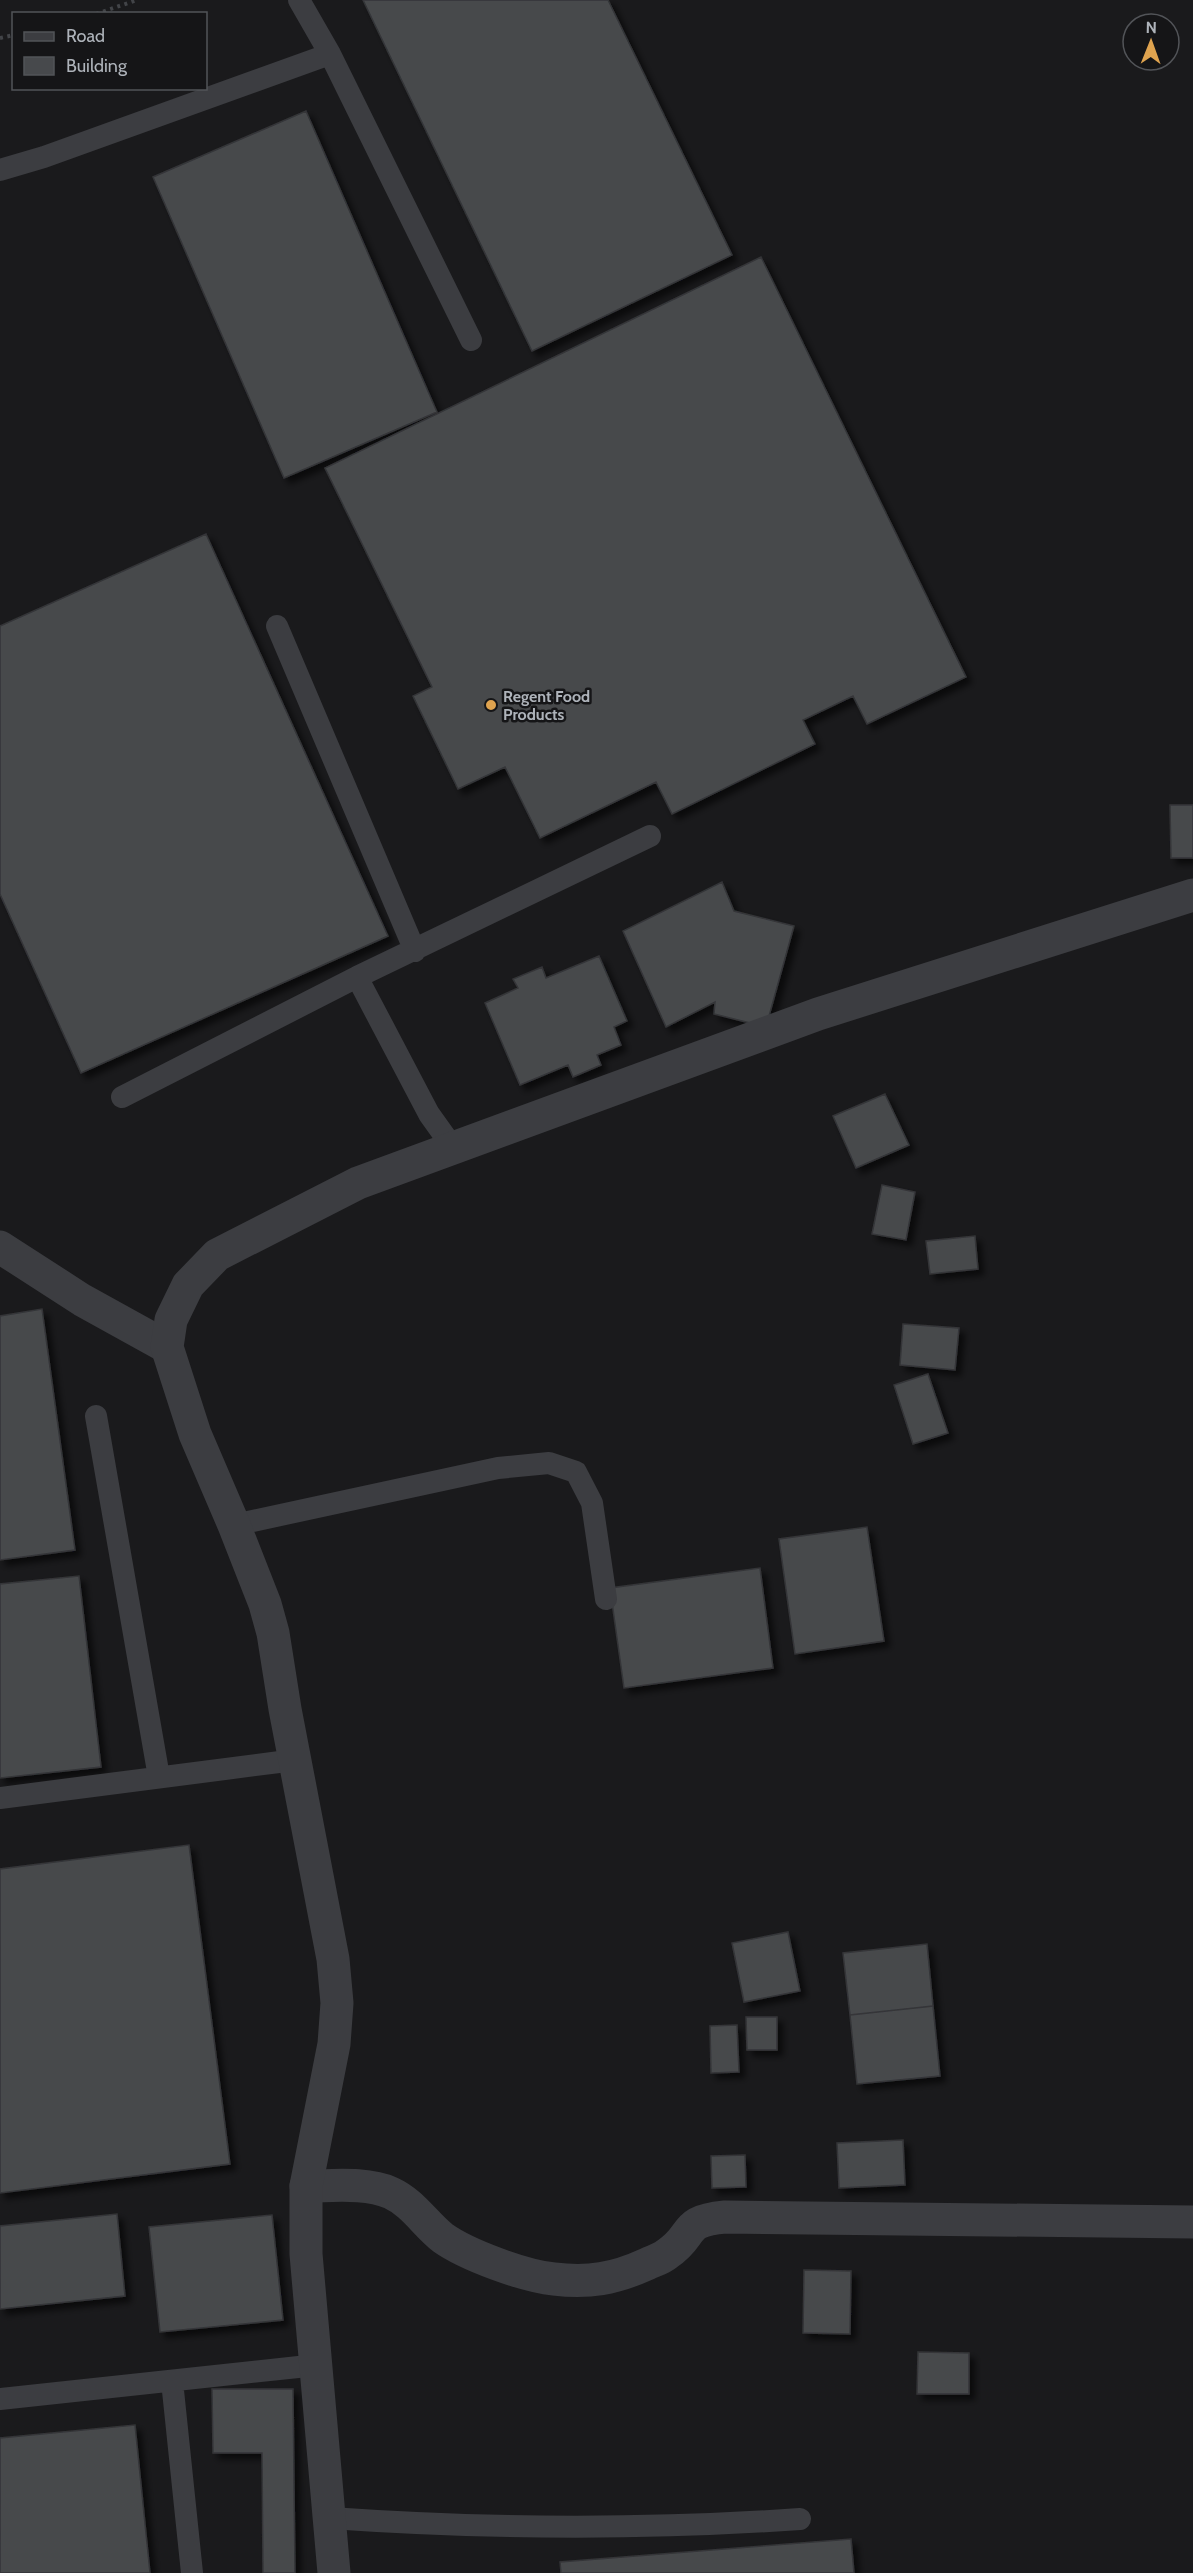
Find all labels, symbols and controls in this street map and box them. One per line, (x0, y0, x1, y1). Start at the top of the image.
legend (12, 12, 207, 90)
north arrow (1121, 12, 1181, 72)
text: N (1145, 18, 1157, 37)
text: Road (66, 25, 105, 47)
text: Building (66, 55, 128, 77)
place label: Regent Food Products (503, 687, 590, 724)
marker: Regent Food Products (484, 698, 498, 712)

